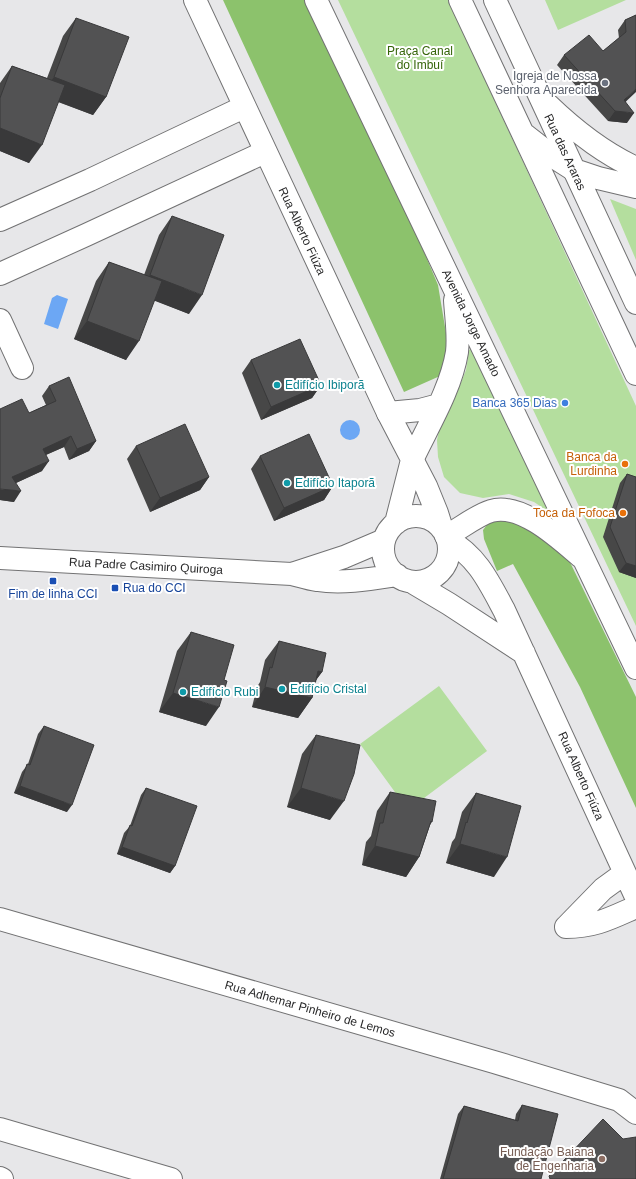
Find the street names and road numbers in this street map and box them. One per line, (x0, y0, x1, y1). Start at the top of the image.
street label: Rua das Araras (541, 112, 589, 192)
street label: Rua Alberto Fiúza (275, 185, 329, 277)
street label: Avenida Jorge Amado (439, 267, 503, 379)
street label: Rua Padre Casimiro Quiroga (69, 555, 224, 577)
street label: Rua Alberto Fiúza (555, 730, 607, 823)
street label: Rua Adhemar Pinheiro de Lemos (223, 978, 397, 1040)

